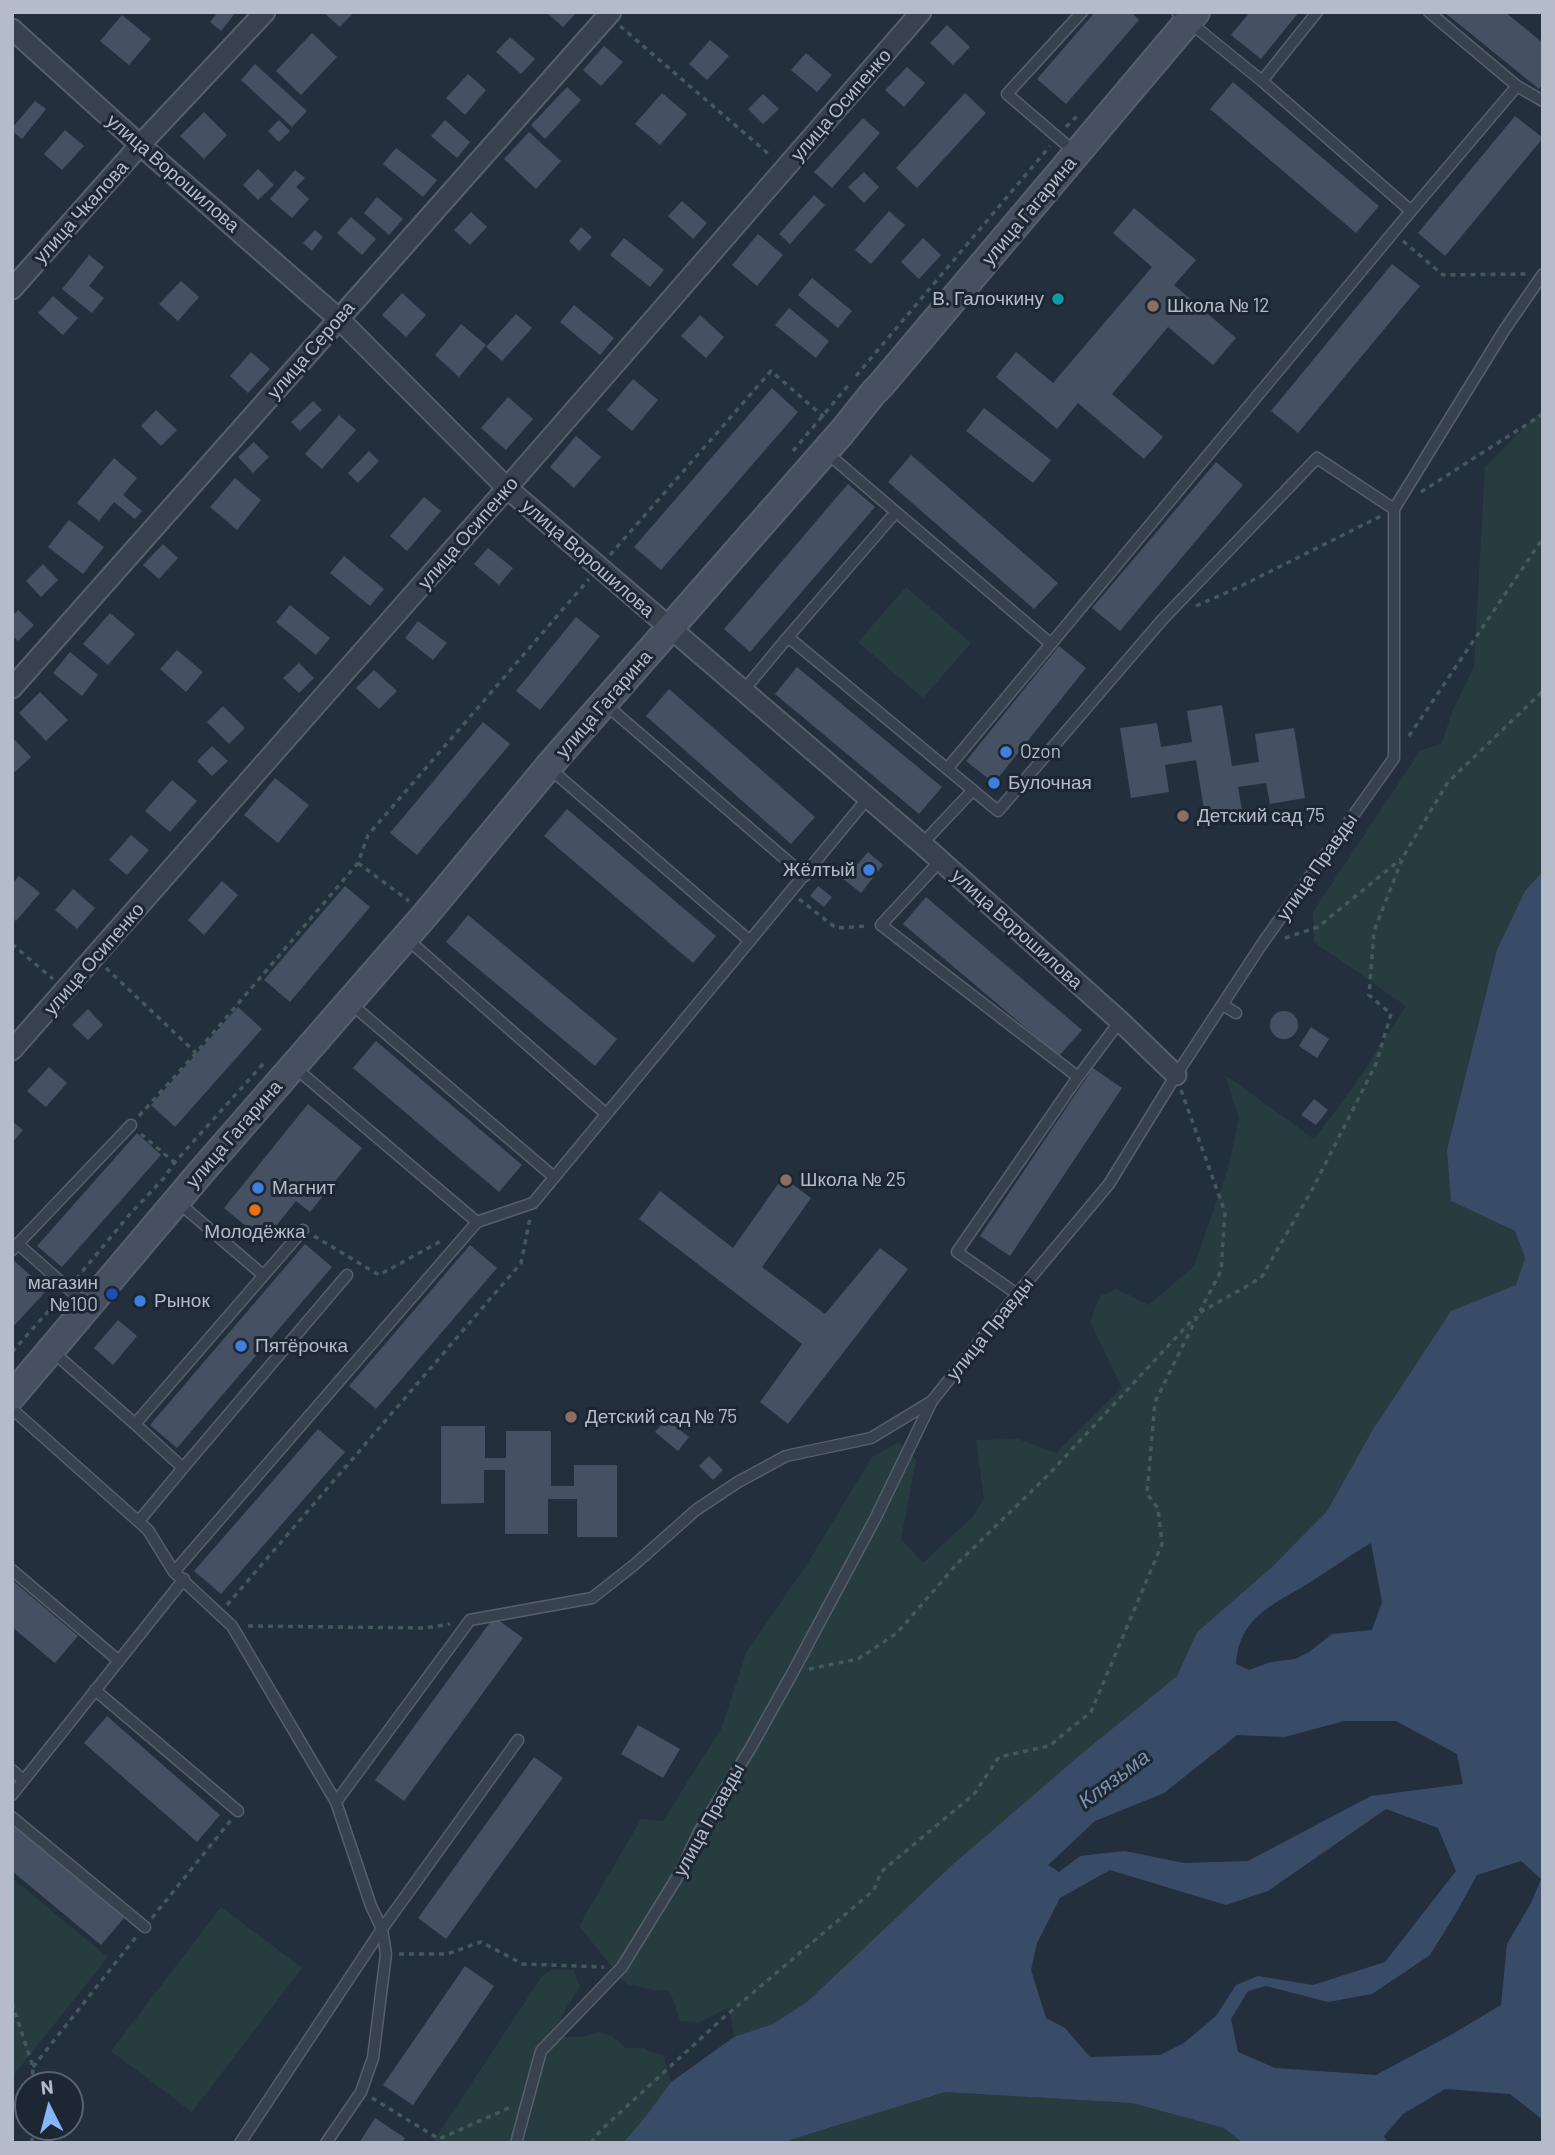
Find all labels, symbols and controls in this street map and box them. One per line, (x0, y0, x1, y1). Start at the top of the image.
street label: улица Осипенко (786, 44, 896, 166)
street label: улица Ворошилова (102, 109, 244, 237)
street label: улица Гагарина (977, 152, 1081, 270)
street label: улица Чкалова (29, 156, 133, 268)
place label: В. Галочкину (932, 288, 1044, 310)
marker: В. Галочкину (1050, 291, 1066, 307)
place label: Школа № 12 (1167, 295, 1270, 317)
street label: улица Серова (262, 297, 360, 403)
marker: Школа № 12 (1145, 298, 1161, 314)
street label: улица Осипенко (413, 472, 523, 594)
street label: улица Ворошилова (517, 494, 659, 622)
street label: улица Гагарина (551, 646, 657, 762)
place label: Ozon (1020, 741, 1061, 763)
marker: Ozon (998, 744, 1014, 760)
place label: Булочная (1008, 772, 1092, 794)
marker: Булочная (986, 775, 1002, 791)
place label: Детский сад 75 (1197, 805, 1325, 827)
marker: Детский сад 75 (1175, 808, 1191, 824)
street label: улица Правды (1272, 809, 1362, 925)
place label: Жёлтый (783, 859, 855, 881)
marker: Жёлтый (861, 862, 877, 878)
street label: улица Ворошилова (947, 864, 1087, 994)
street label: улица Осипенко (39, 898, 149, 1020)
street label: улица Гагарина (181, 1076, 287, 1192)
place label: Школа № 25 (800, 1169, 906, 1191)
marker: Школа № 25 (778, 1172, 794, 1188)
place label: Магнит (272, 1177, 335, 1199)
marker: Магнит (250, 1180, 266, 1196)
marker: Молодёжка (247, 1202, 263, 1218)
place label: Молодёжка (204, 1221, 306, 1243)
place label: магазин №100 (28, 1272, 98, 1316)
street label: улица Правды (942, 1273, 1038, 1385)
marker: магазин №100 (104, 1286, 120, 1302)
place label: Рынок (154, 1290, 210, 1312)
marker: Рынок (132, 1293, 148, 1309)
place label: Пятёрочка (255, 1335, 348, 1357)
marker: Пятёрочка (233, 1338, 249, 1354)
place label: Детский сад № 75 (585, 1406, 737, 1428)
marker: Детский сад № 75 (563, 1409, 579, 1425)
water label: Клязьма (1074, 1744, 1154, 1814)
street label: улица Правды (669, 1760, 749, 1880)
north arrow (14, 2071, 84, 2141)
text: N (39, 2075, 54, 2099)

